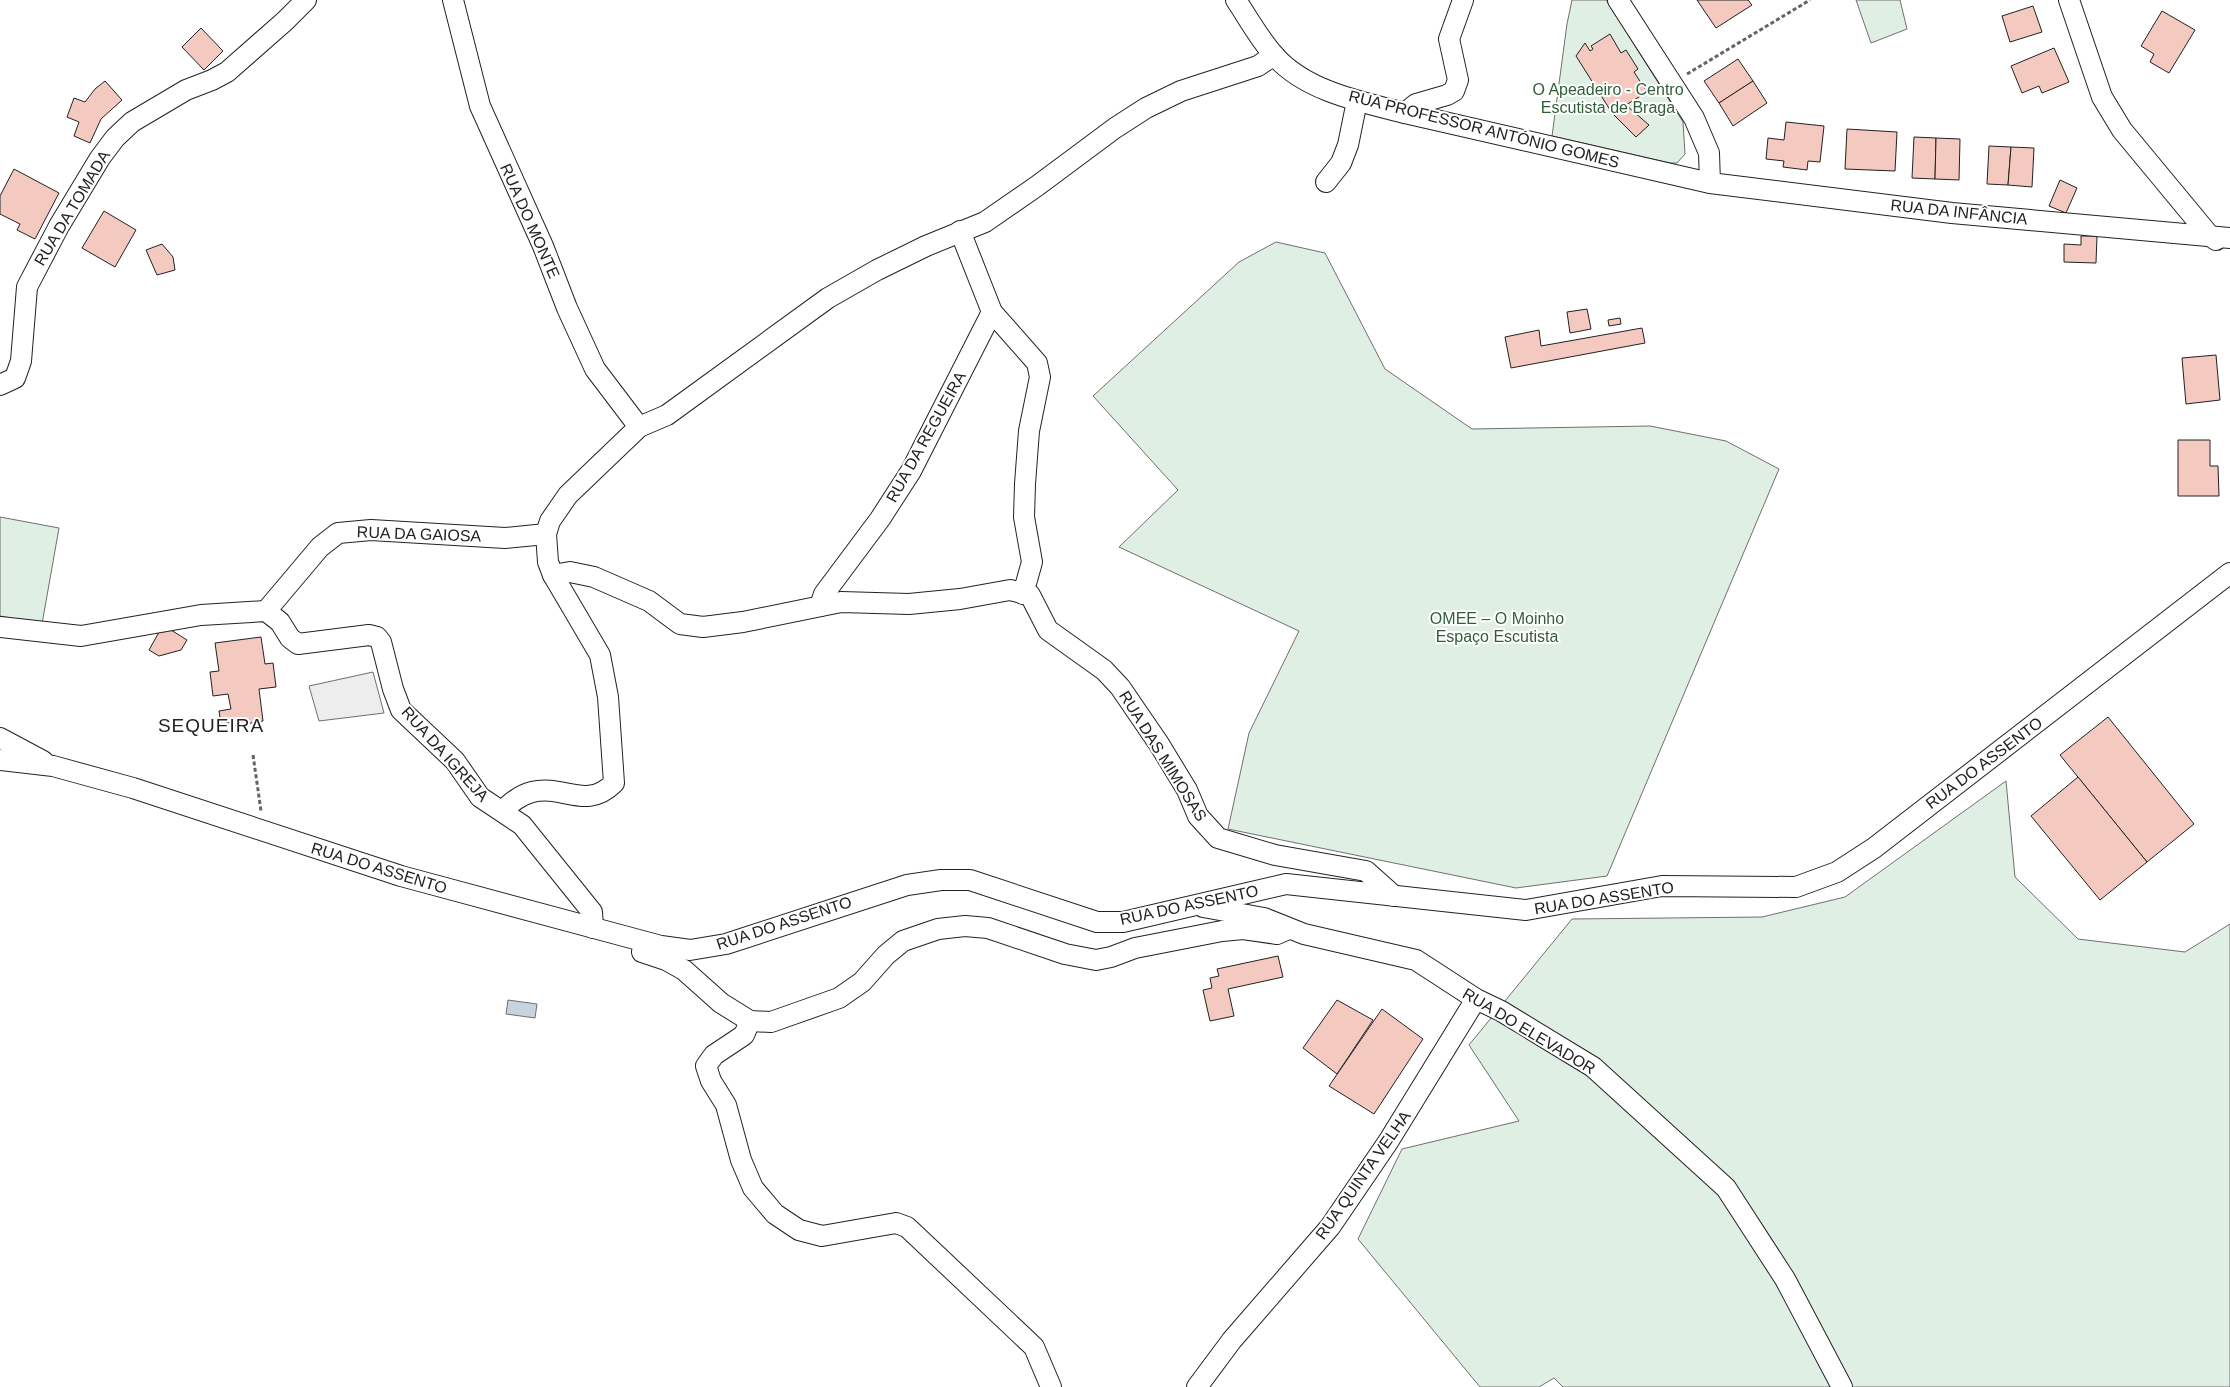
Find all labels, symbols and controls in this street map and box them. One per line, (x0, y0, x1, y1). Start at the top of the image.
park label: O Apeadeiro - Centro Escutista de Braga (1532, 81, 1684, 116)
street label: RUA PROFESSOR ANTÓNIO GOMES (1347, 86, 1621, 171)
street label: RUA DA TOMADA (31, 147, 113, 269)
street label: RUA DO MONTE (497, 161, 563, 281)
street label: RUA DA INFÂNCIA (1890, 195, 2029, 228)
street label: RUA DA REGUEIRA (883, 368, 969, 505)
street label: RUA DA GAIOSA (356, 523, 482, 545)
park label: OMEE – O Moinho Espaço Escutista (1430, 610, 1564, 645)
street label: RUA DAS MIMOSAS (1116, 688, 1210, 824)
street label: RUA DA IGREJA (398, 703, 492, 805)
street label: RUA DO ASSENTO (1923, 714, 2045, 812)
district label: SEQUEIRA (158, 715, 264, 736)
street label: RUA DO ASSENTO (309, 839, 449, 897)
street label: RUA DO ASSENTO (1533, 879, 1675, 917)
street label: RUA DO ASSENTO (1118, 882, 1260, 928)
street label: RUA DO ASSENTO (714, 893, 854, 953)
street label: RUA DO ELEVADOR (1460, 985, 1598, 1077)
street label: RUA QUINTA VELHA (1312, 1107, 1414, 1242)

